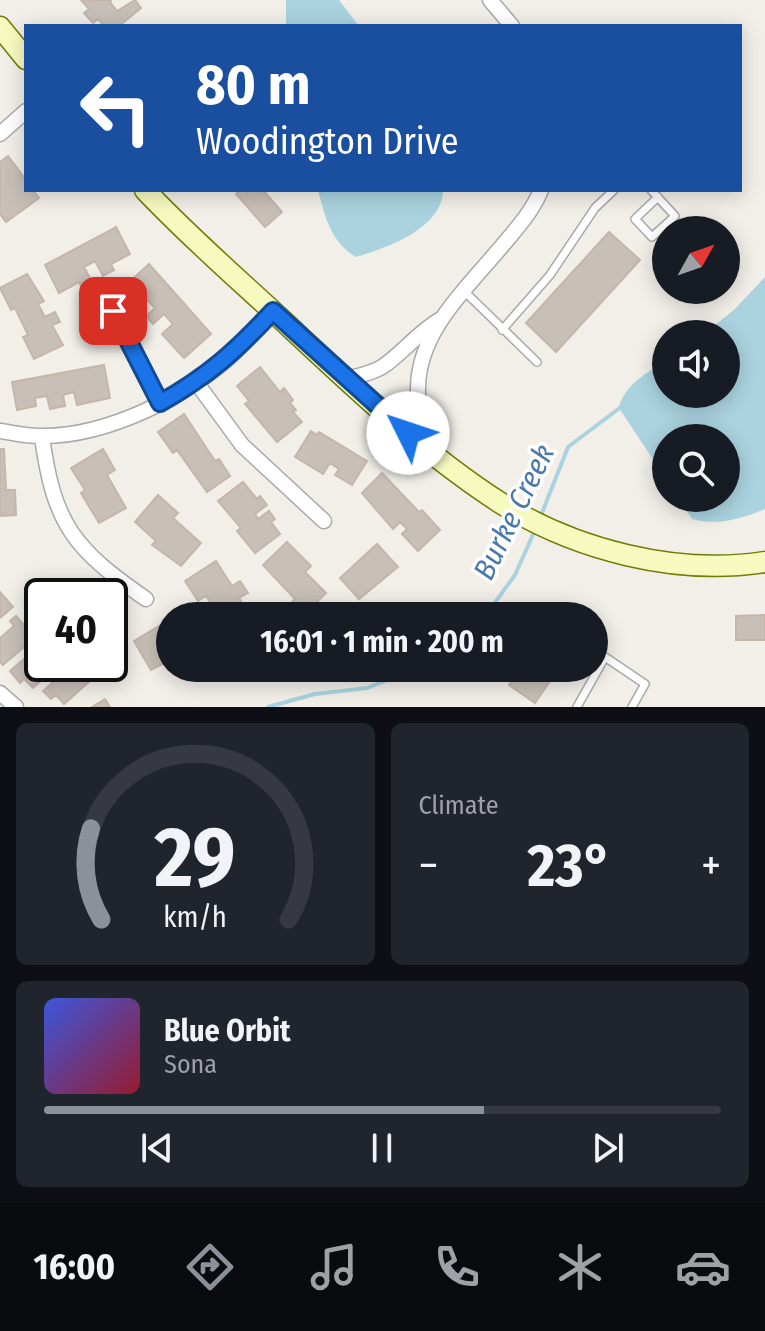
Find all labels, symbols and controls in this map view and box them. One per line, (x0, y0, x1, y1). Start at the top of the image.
text: 80 m (196, 52, 311, 119)
icon: left (64, 56, 168, 160)
text: Woodington Drive (196, 120, 459, 164)
north arrow (652, 216, 740, 304)
map controls (652, 216, 740, 512)
pin (79, 277, 147, 345)
icon: arrive (91, 289, 135, 333)
button: sound (652, 320, 740, 408)
position arrow (366, 391, 450, 475)
button: search (652, 424, 740, 512)
water label: Burke Creek (466, 438, 562, 585)
speed limit sign: 40 (24, 578, 128, 682)
text: 16:01 · 1 min · 200 m (260, 624, 504, 660)
text: Climate (419, 790, 499, 821)
text: 29 (154, 808, 236, 908)
text: 23° (528, 830, 612, 902)
text: − (419, 839, 438, 892)
text: + (701, 839, 721, 892)
text: km/h (163, 900, 227, 935)
text: Blue Orbit (164, 1013, 290, 1049)
text: Sona (164, 1049, 217, 1080)
icon: previous (135, 1126, 179, 1170)
icon: pause (360, 1126, 404, 1170)
icon: next (586, 1126, 630, 1170)
icon: directions (182, 1239, 238, 1295)
icon: music (306, 1239, 362, 1295)
icon: phone (429, 1239, 485, 1295)
icon: climate (552, 1239, 608, 1295)
icon: car (675, 1239, 731, 1295)
text: 16:00 (34, 1245, 115, 1289)

